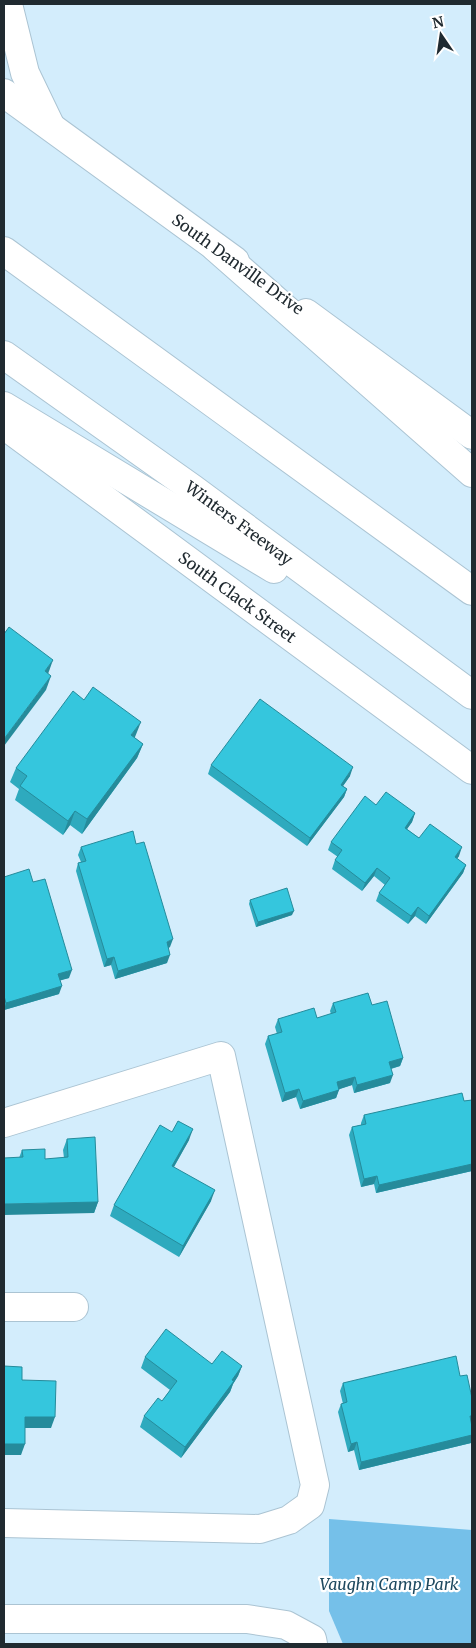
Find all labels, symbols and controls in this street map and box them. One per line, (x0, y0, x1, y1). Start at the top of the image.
north arrow (416, 10, 466, 60)
text: N (431, 12, 445, 32)
street label: South Danville Drive (168, 209, 308, 319)
street label: Winters Freeway (181, 476, 297, 570)
street label: South Clack Street (175, 547, 301, 647)
park label: Vaughn Camp Park (319, 1574, 459, 1594)

